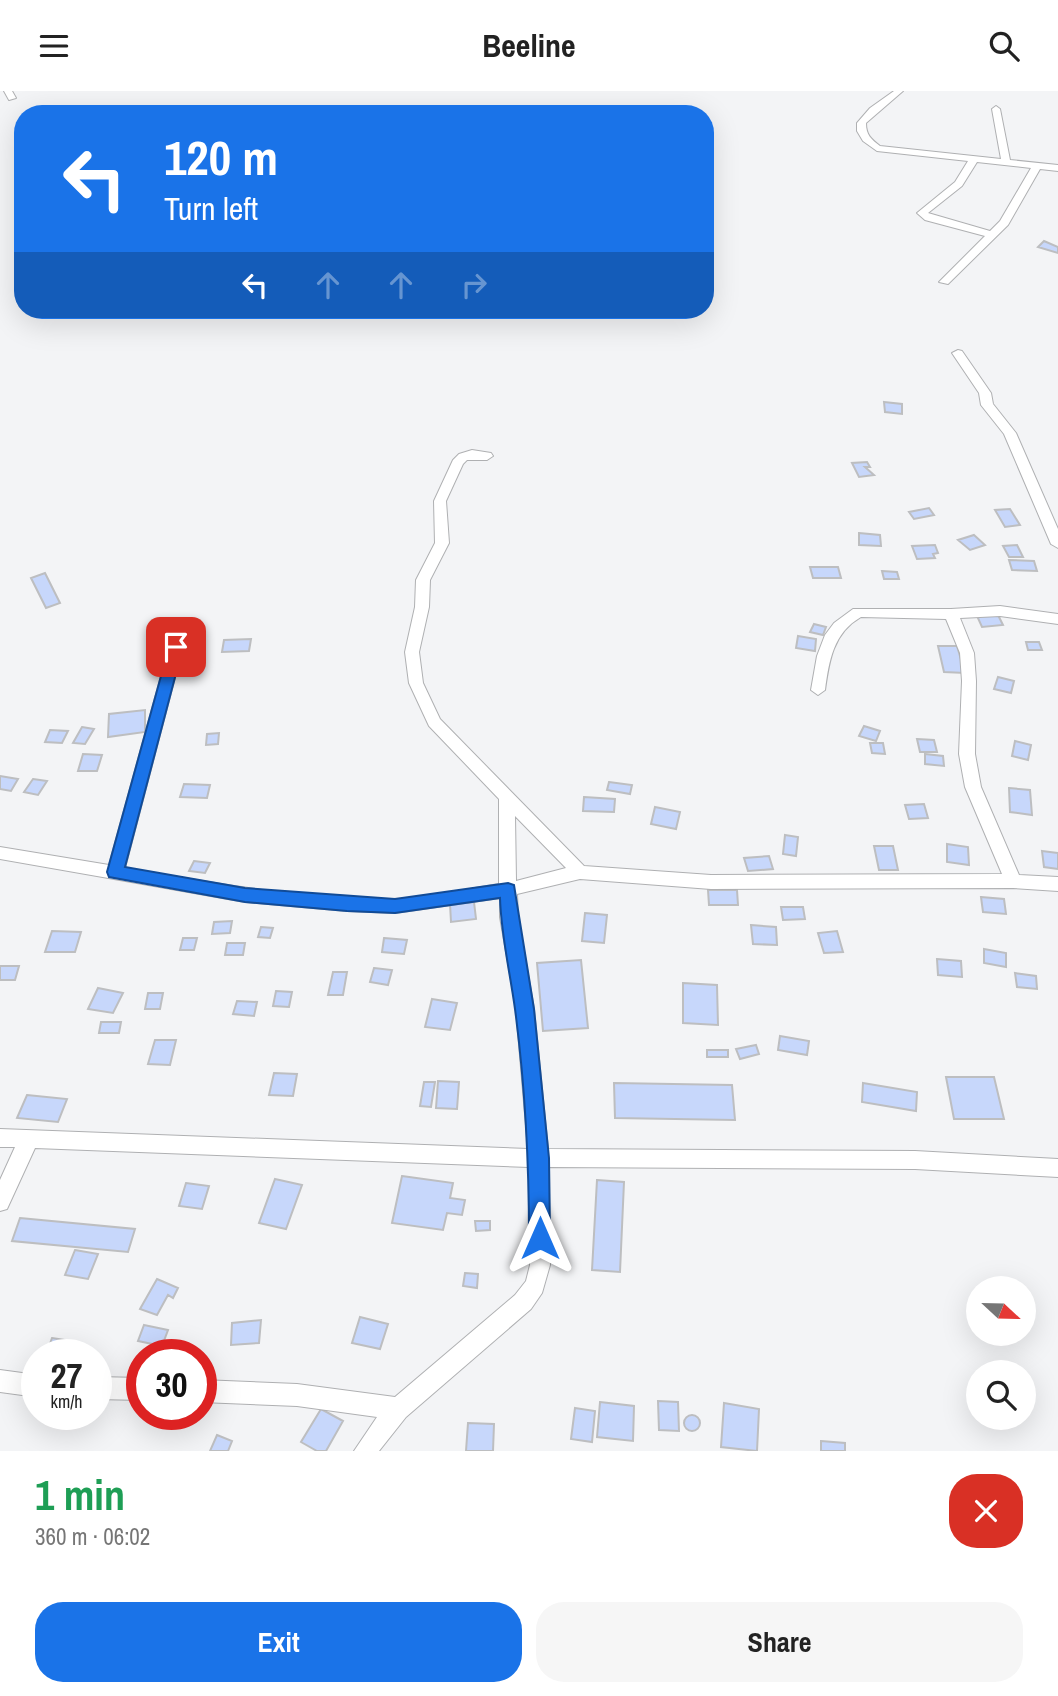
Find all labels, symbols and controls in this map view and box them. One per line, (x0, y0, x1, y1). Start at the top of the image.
text: Beeline (482, 24, 576, 67)
icon: menu (35, 27, 73, 65)
icon: search (985, 27, 1023, 65)
text: 120 m (164, 124, 278, 190)
icon: left (49, 133, 140, 224)
text: Turn left (164, 187, 258, 230)
icon: left (236, 266, 274, 304)
icon: ahead (309, 266, 347, 304)
icon: ahead (382, 266, 420, 304)
icon: right (455, 266, 493, 304)
pin (146, 617, 206, 677)
icon: arrive (157, 628, 195, 666)
position arrow (503, 1201, 577, 1275)
north arrow (966, 1276, 1036, 1346)
map controls (966, 1276, 1036, 1430)
speed limit sign: 30 (126, 1339, 217, 1430)
text: 27 (51, 1352, 82, 1399)
button: search (966, 1360, 1036, 1430)
text: km/h (51, 1389, 83, 1414)
text: 1 min (35, 1467, 125, 1523)
button: close (949, 1474, 1023, 1548)
text: 360 m · 06:02 (35, 1521, 150, 1552)
button: Exit (35, 1602, 522, 1682)
button: Share (536, 1602, 1023, 1682)

